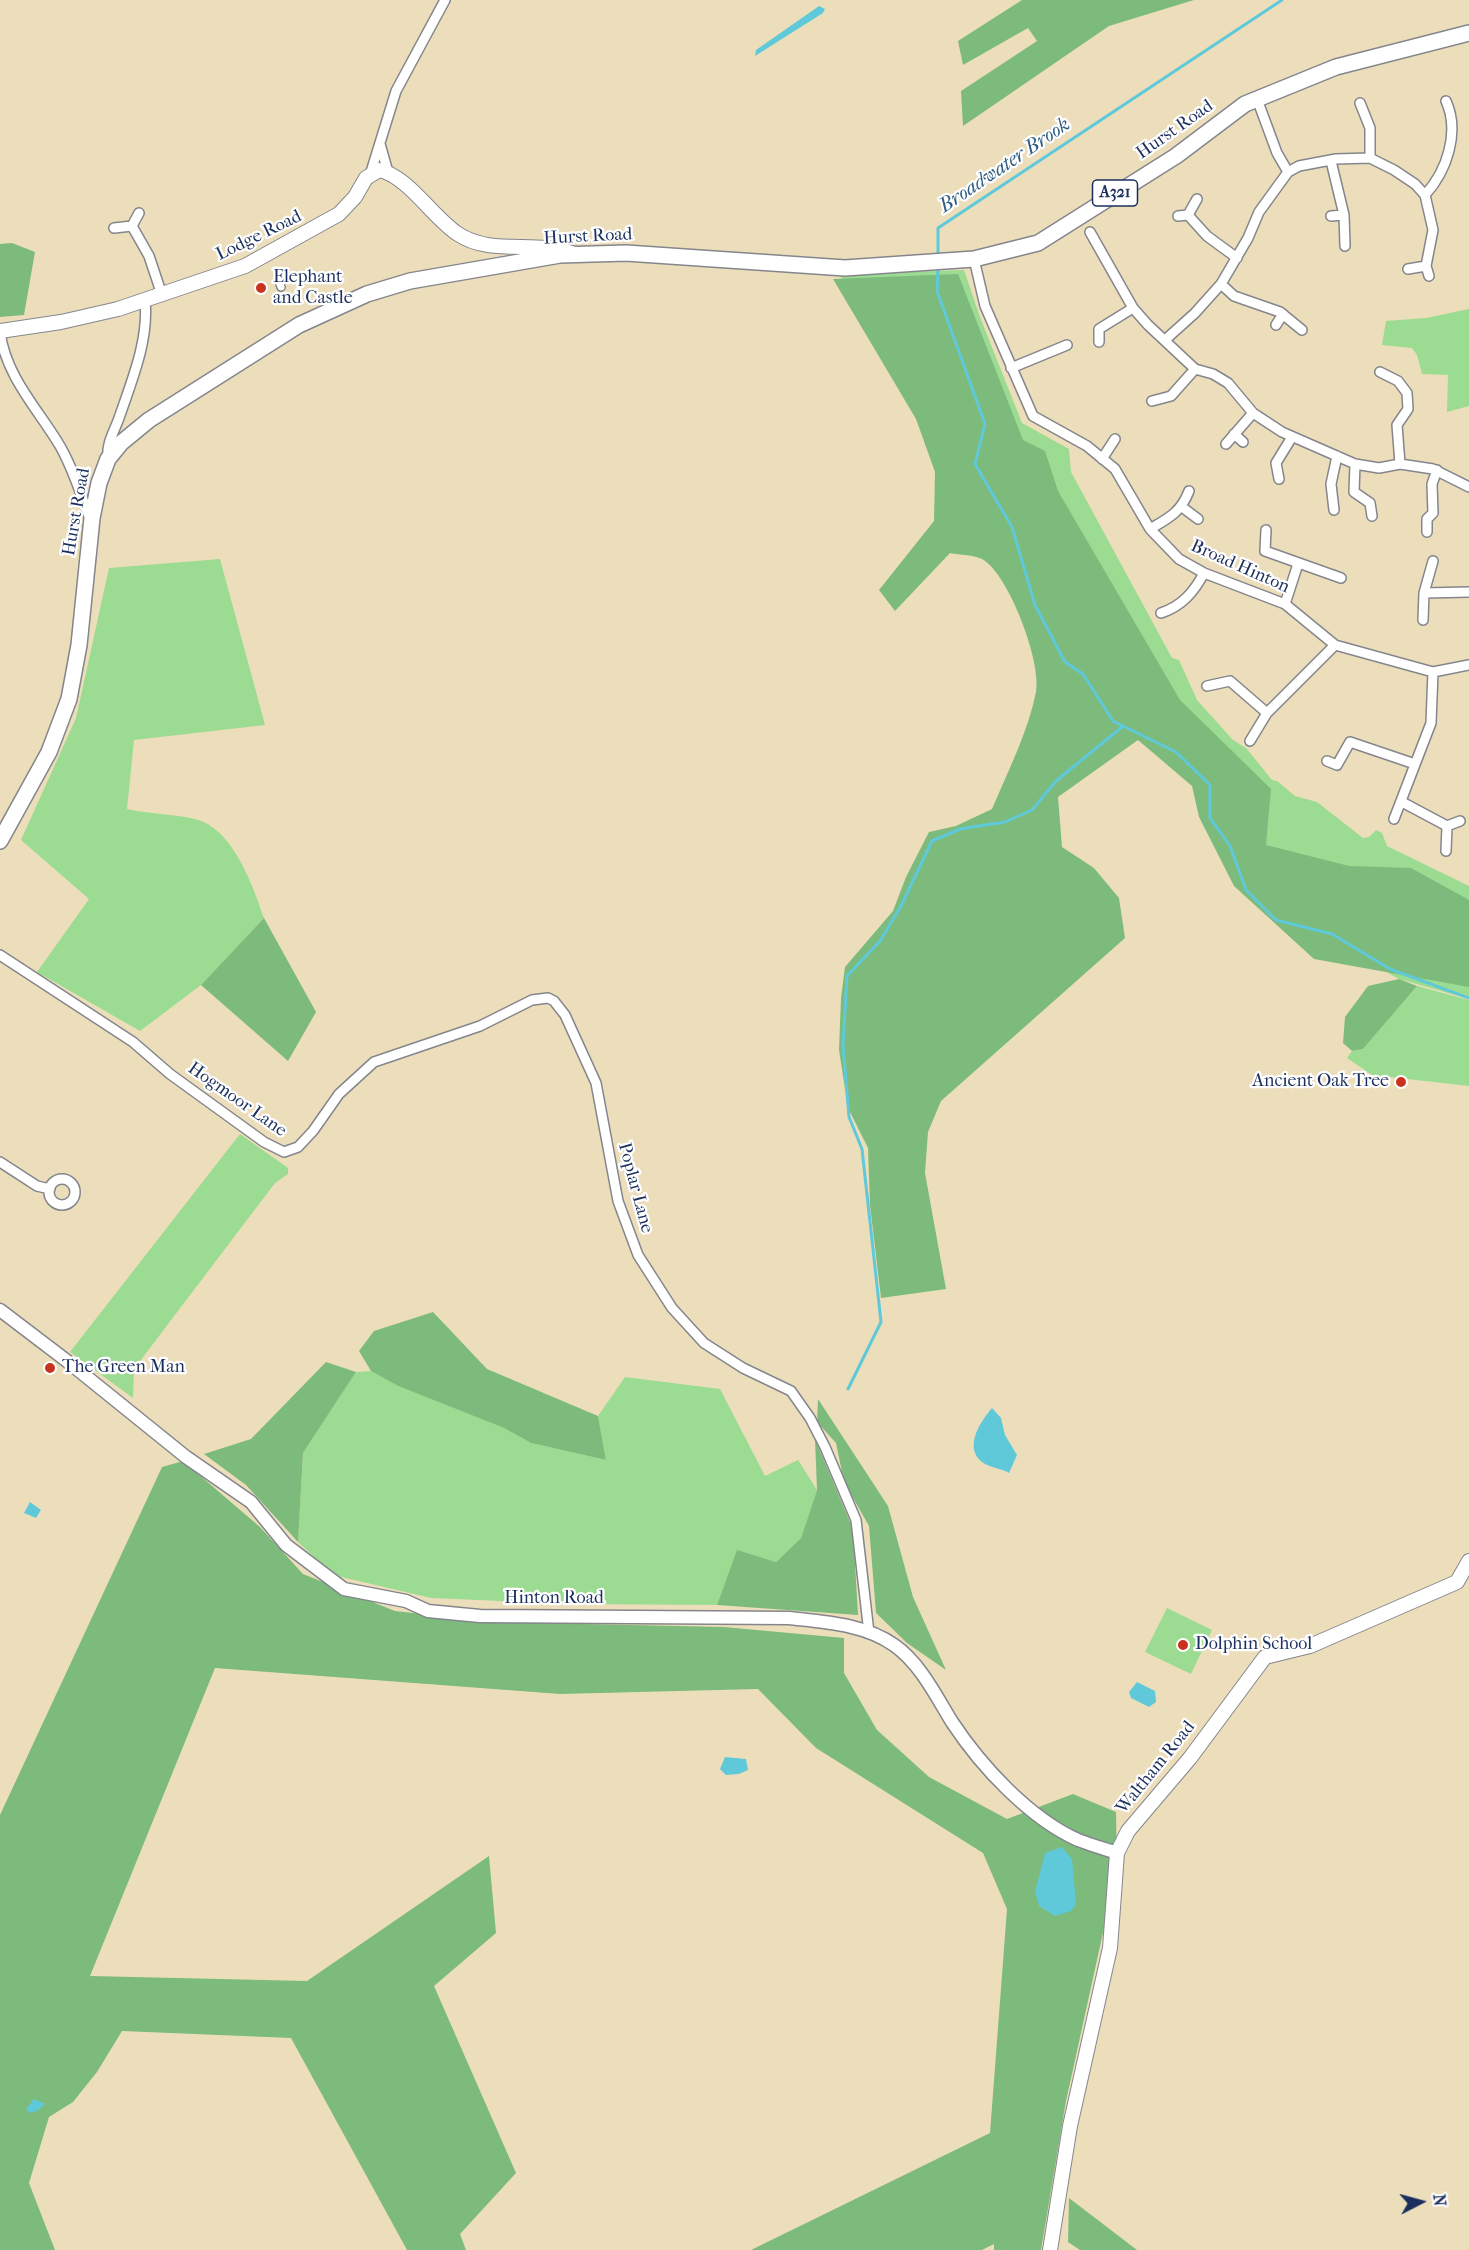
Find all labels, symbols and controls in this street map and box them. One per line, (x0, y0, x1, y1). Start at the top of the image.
street label: Hurst Road (1132, 96, 1218, 164)
water label: Broadwater Brook (935, 113, 1075, 219)
road number: A321 (1092, 180, 1138, 206)
street label: Lodge Road (213, 206, 305, 266)
street label: Hurst Road (543, 224, 633, 250)
place label: Elephant and Castle (273, 267, 353, 310)
marker: Elephant and Castle (254, 281, 268, 295)
street label: Hurst Road (59, 466, 95, 558)
street label: Broad Hinton (1187, 536, 1293, 598)
street label: Hogmoor Lane (183, 1058, 291, 1142)
place label: Ancient Oak Tree (1252, 1071, 1389, 1093)
marker: Ancient Oak Tree (1394, 1075, 1408, 1089)
street label: Poplar Lane (613, 1141, 657, 1235)
place label: The Green Man (62, 1357, 185, 1379)
marker: The Green Man (43, 1361, 57, 1375)
street label: Hinton Road (504, 1588, 604, 1610)
place label: Dolphin School (1195, 1634, 1312, 1656)
marker: Dolphin School (1176, 1638, 1190, 1652)
street label: Waltham Road (1112, 1717, 1200, 1819)
north arrow (1391, 2172, 1451, 2232)
text: N (1429, 2193, 1449, 2207)

